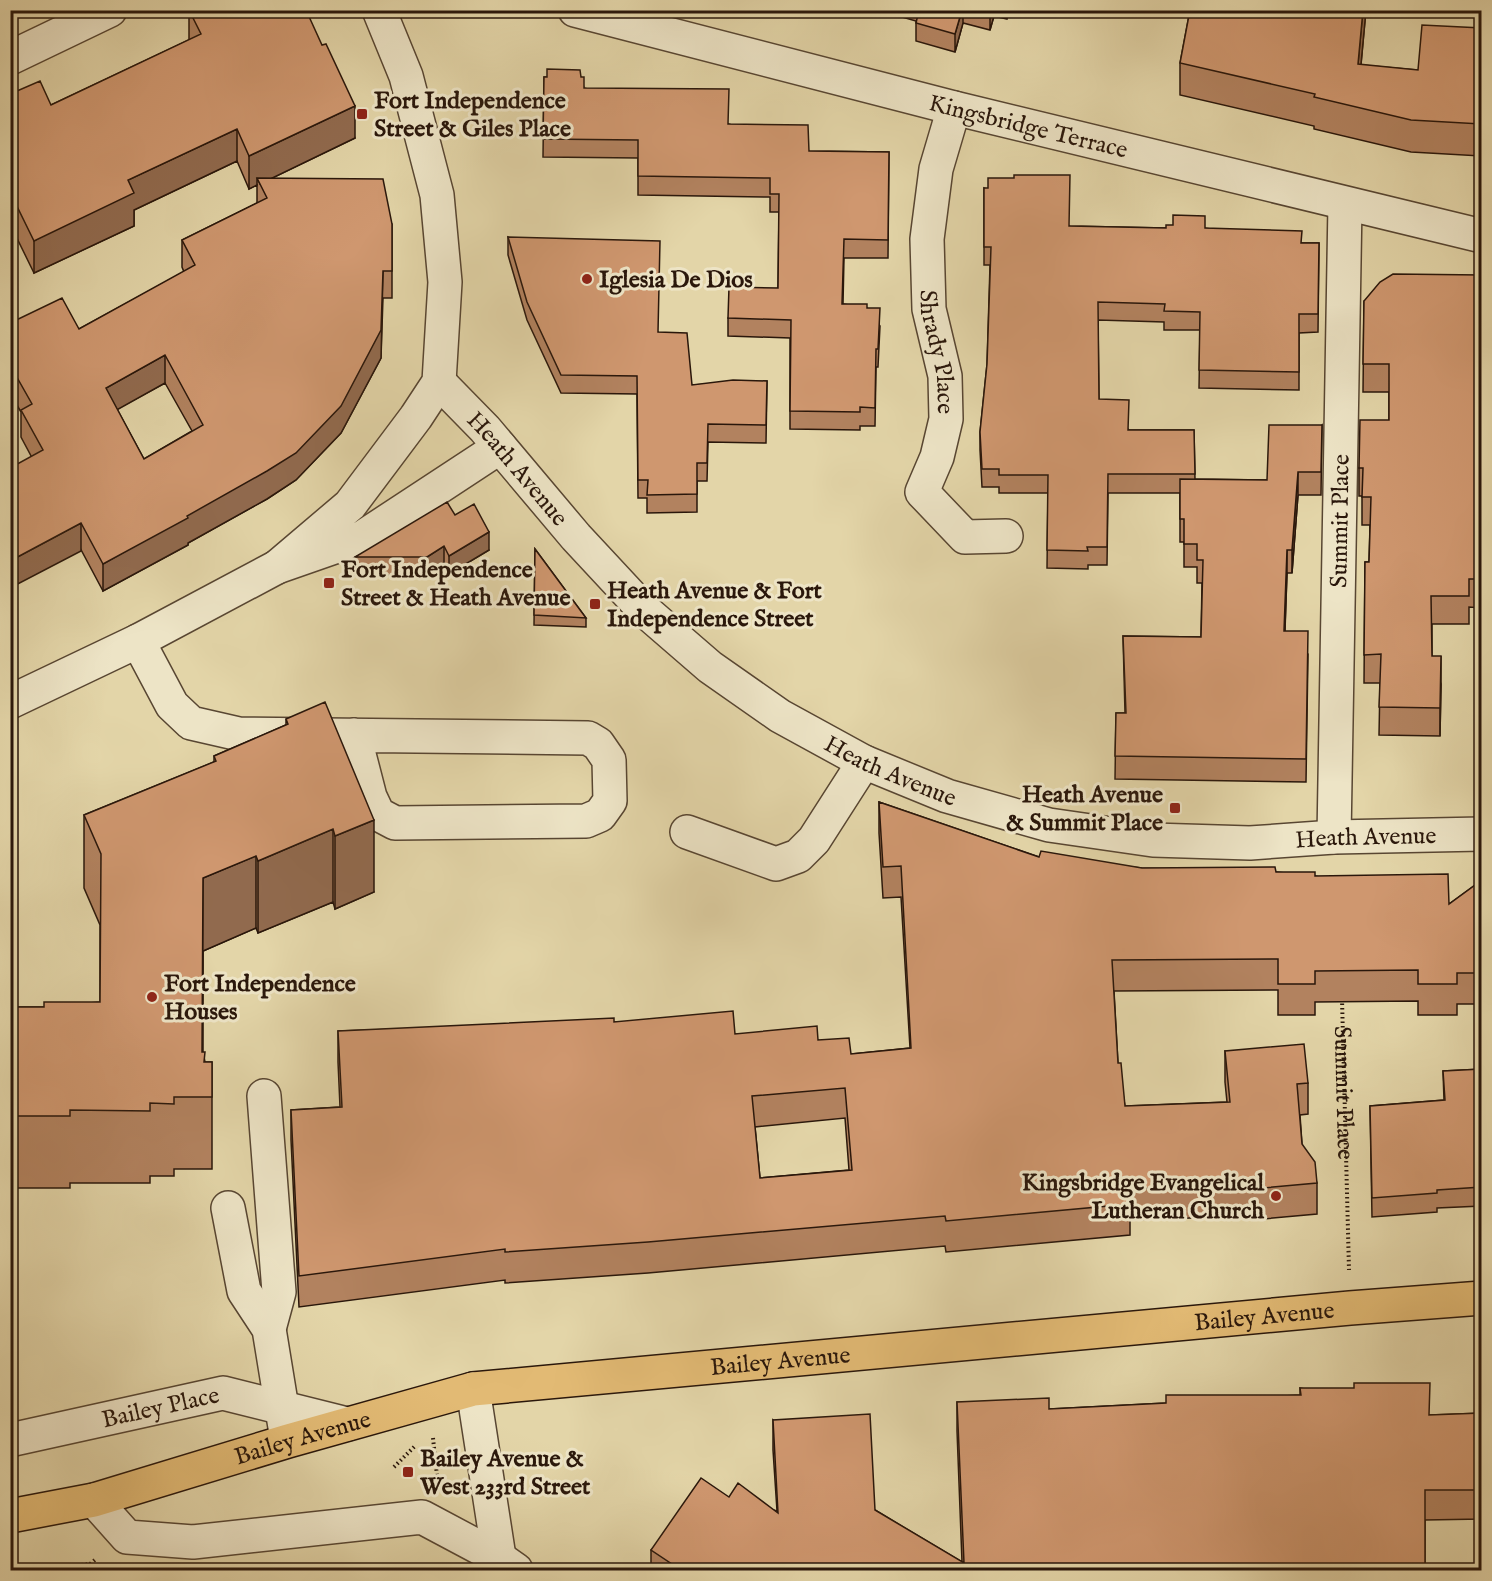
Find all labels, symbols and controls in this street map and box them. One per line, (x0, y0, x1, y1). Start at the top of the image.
place label: Fort Independence Street & Giles Place (374, 86, 571, 145)
street label: Kingsbridge Terrace (925, 88, 1131, 167)
marker: Fort Independence Street & Giles Place (355, 107, 369, 121)
place label: Iglesia De Dios (599, 265, 753, 296)
marker: Iglesia De Dios (580, 272, 594, 286)
street label: Shrady Place (911, 289, 960, 414)
street label: Heath Avenue (459, 405, 574, 533)
street label: Summit Place (1324, 454, 1358, 588)
place label: Fort Independence Street & Heath Avenue (341, 555, 570, 614)
marker: Fort Independence Street & Heath Avenue (322, 576, 336, 590)
place label: Heath Avenue & Fort Independence Street (607, 576, 822, 635)
marker: Heath Avenue & Fort Independence Street (588, 597, 602, 611)
street label: Heath Avenue (818, 729, 959, 815)
place label: Heath Avenue & Summit Place (1006, 780, 1163, 839)
marker: Heath Avenue & Summit Place (1168, 801, 1182, 815)
street label: Heath Avenue (1294, 821, 1437, 857)
place label: Fort Independence Houses (164, 969, 356, 1028)
marker: Fort Independence Houses (145, 990, 159, 1004)
street label: Summit Place (1326, 1026, 1360, 1160)
place label: Kingsbridge Evangelical Lutheran Church (1022, 1168, 1264, 1227)
marker: Kingsbridge Evangelical Lutheran Church (1269, 1189, 1283, 1203)
street label: Bailey Avenue (1193, 1296, 1336, 1339)
street label: Bailey Avenue (709, 1340, 852, 1384)
street label: Bailey Place (99, 1380, 222, 1436)
street label: Bailey Avenue (231, 1405, 374, 1473)
place label: Bailey Avenue & West 233rd Street (419, 1444, 591, 1503)
marker: Bailey Avenue & West 233rd Street (401, 1465, 415, 1479)

